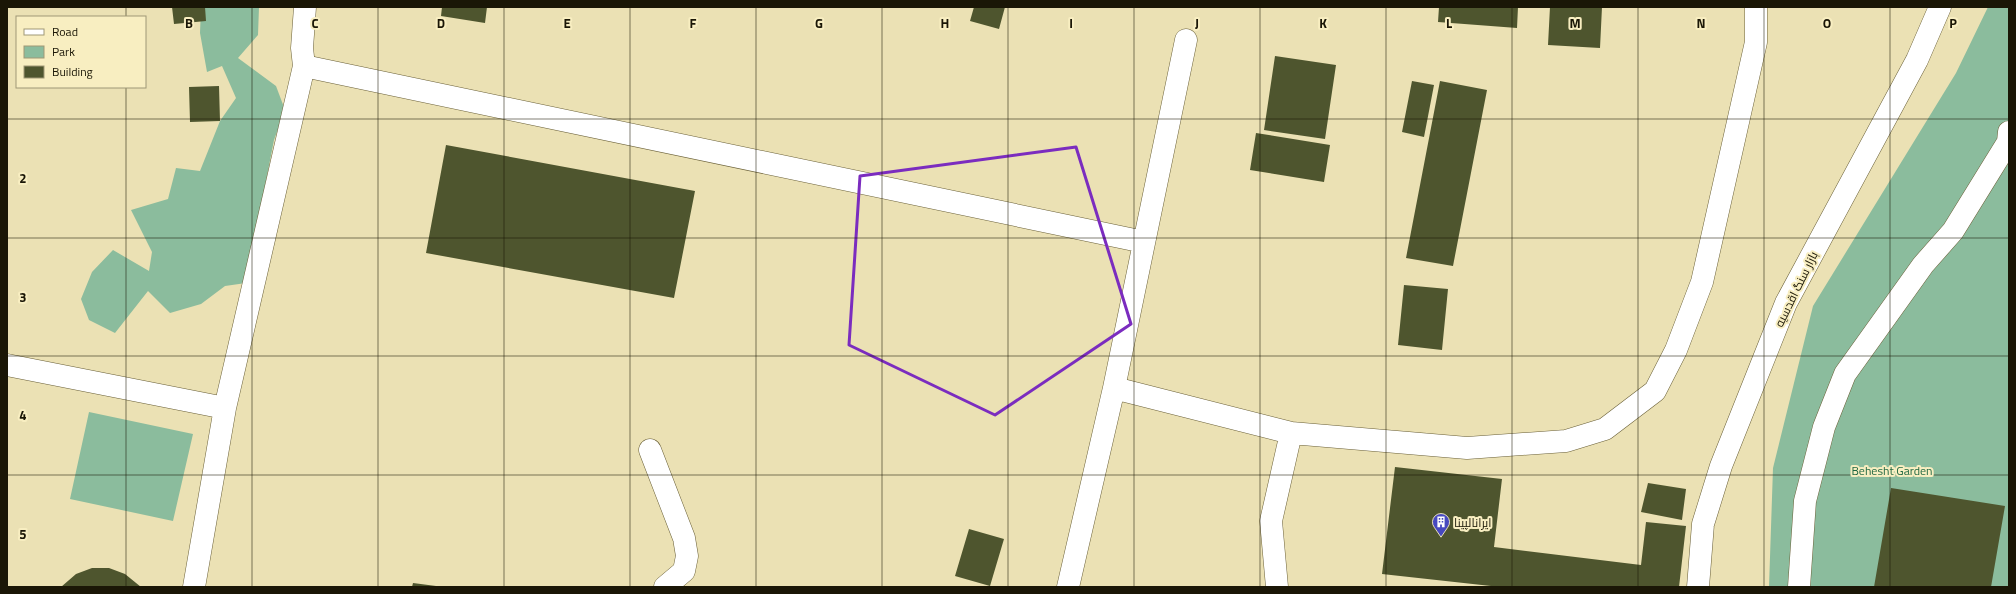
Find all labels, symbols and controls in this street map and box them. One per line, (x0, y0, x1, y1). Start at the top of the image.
text: B (185, 13, 193, 33)
text: C (311, 13, 319, 33)
text: D (437, 13, 445, 33)
text: E (563, 13, 571, 33)
text: F (690, 13, 697, 33)
text: G (815, 13, 823, 33)
text: H (941, 13, 949, 33)
text: I (1069, 13, 1073, 33)
text: J (1195, 13, 1199, 33)
text: K (1319, 13, 1327, 33)
text: L (1446, 13, 1452, 33)
text: M (1569, 13, 1581, 33)
text: N (1696, 13, 1706, 33)
text: O (1823, 13, 1831, 33)
text: P (1949, 13, 1957, 33)
legend (16, 16, 146, 88)
text: Road (52, 22, 78, 41)
text: Park (52, 42, 75, 61)
text: Building (52, 62, 93, 81)
text: 2 (19, 168, 27, 188)
street label: بازار سنگ اقدسیه (1769, 248, 1823, 330)
text: 3 (19, 287, 27, 307)
text: 4 (19, 405, 27, 425)
park label: Behesht Garden (1851, 461, 1933, 480)
building icon: ایرانالپینا (1431, 512, 1451, 537)
place label: ایرانالپینا (1454, 513, 1491, 532)
text: 5 (19, 524, 27, 544)

